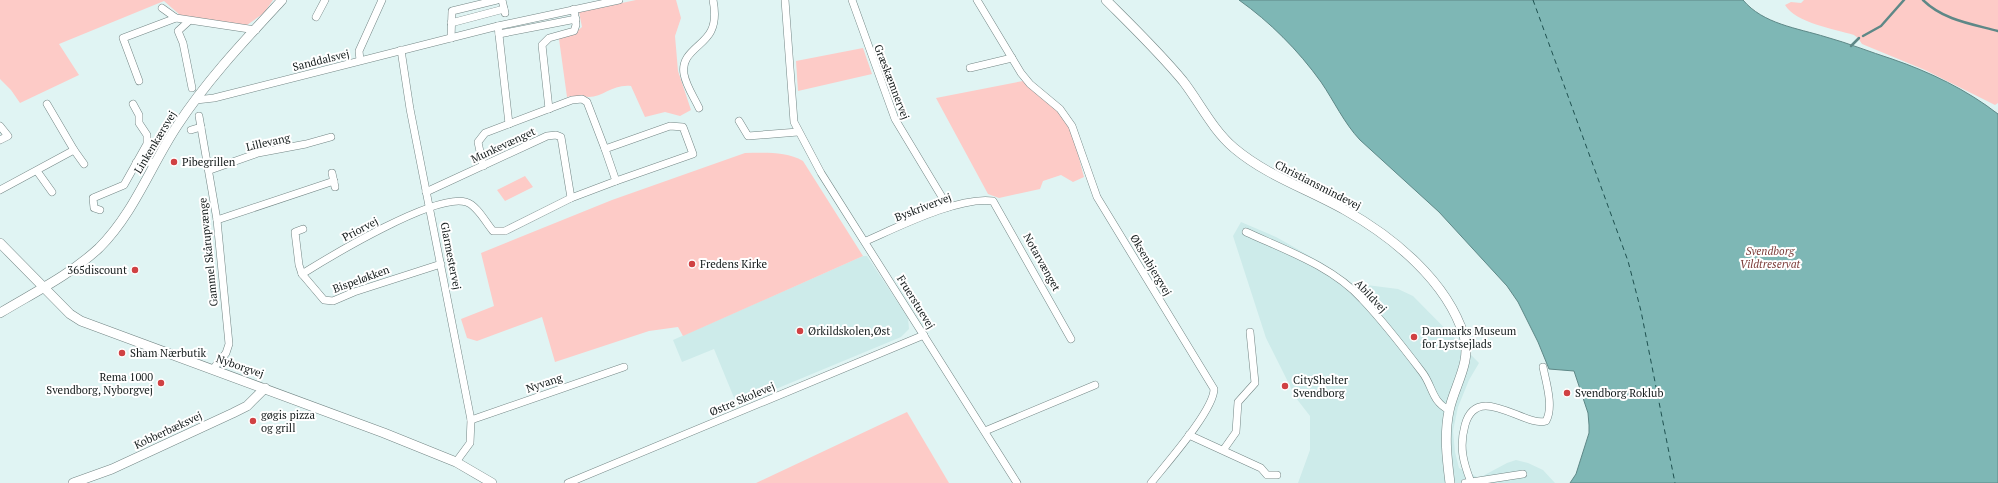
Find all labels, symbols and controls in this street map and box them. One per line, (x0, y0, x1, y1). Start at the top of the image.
street label: Græskæmnervej (871, 42, 913, 122)
street label: Sanddalsvej (291, 46, 351, 74)
street label: Linkenkærsvej (131, 108, 179, 176)
street label: Munkevænget (469, 124, 537, 166)
street label: Lillevang (245, 130, 292, 154)
place label: Pibegrillen (182, 155, 236, 169)
marker: Pibegrillen (169, 157, 179, 167)
street label: Christiansmindevej (1273, 157, 1363, 213)
street label: Byskrivervej (893, 190, 953, 224)
street label: Gammel Skårupvænge (195, 196, 221, 307)
street label: Priorvej (340, 214, 380, 244)
street label: Glarmestervej (438, 221, 464, 291)
street label: Notarvænget (1020, 231, 1064, 293)
street label: Øksenbjergvej (1127, 232, 1175, 298)
park label: Svendborg Vildtreservat (1740, 244, 1801, 271)
place label: Fredens Kirke (700, 257, 768, 271)
marker: Fredens Kirke (687, 259, 697, 269)
street label: Bispeløkken (331, 262, 392, 296)
place label: 365discount (67, 263, 127, 277)
marker: 365discount (130, 265, 140, 275)
street label: Fruerstuevej (894, 272, 938, 332)
street label: Abildvej (1352, 276, 1390, 316)
place label: Ørkildskolen,Øst (808, 324, 890, 338)
place label: Danmarks Museum for Lystsejlads (1422, 324, 1517, 351)
marker: Ørkildskolen,Øst (795, 326, 805, 336)
marker: Danmarks Museum for Lystsejlads (1409, 332, 1419, 342)
place label: Sham Nærbutik (130, 346, 207, 360)
marker: Sham Nærbutik (117, 348, 127, 358)
street label: Nyborgvej (214, 351, 266, 381)
place label: Rema 1000 Svendborg, Nyborgvej (46, 370, 153, 397)
street label: Nyvang (524, 370, 564, 396)
place label: CityShelter Svendborg (1293, 373, 1349, 400)
marker: Rema 1000 Svendborg, Nyborgvej (156, 378, 166, 388)
street label: Østre Skolevej (707, 379, 777, 419)
marker: CityShelter Svendborg (1280, 381, 1290, 391)
place label: Svendborg Roklub (1575, 386, 1663, 400)
marker: Svendborg Roklub (1562, 388, 1572, 398)
street label: Kobberbæksvej (132, 408, 204, 452)
place label: gøgis pizza og grill (261, 408, 315, 435)
marker: gøgis pizza og grill (248, 416, 258, 426)

